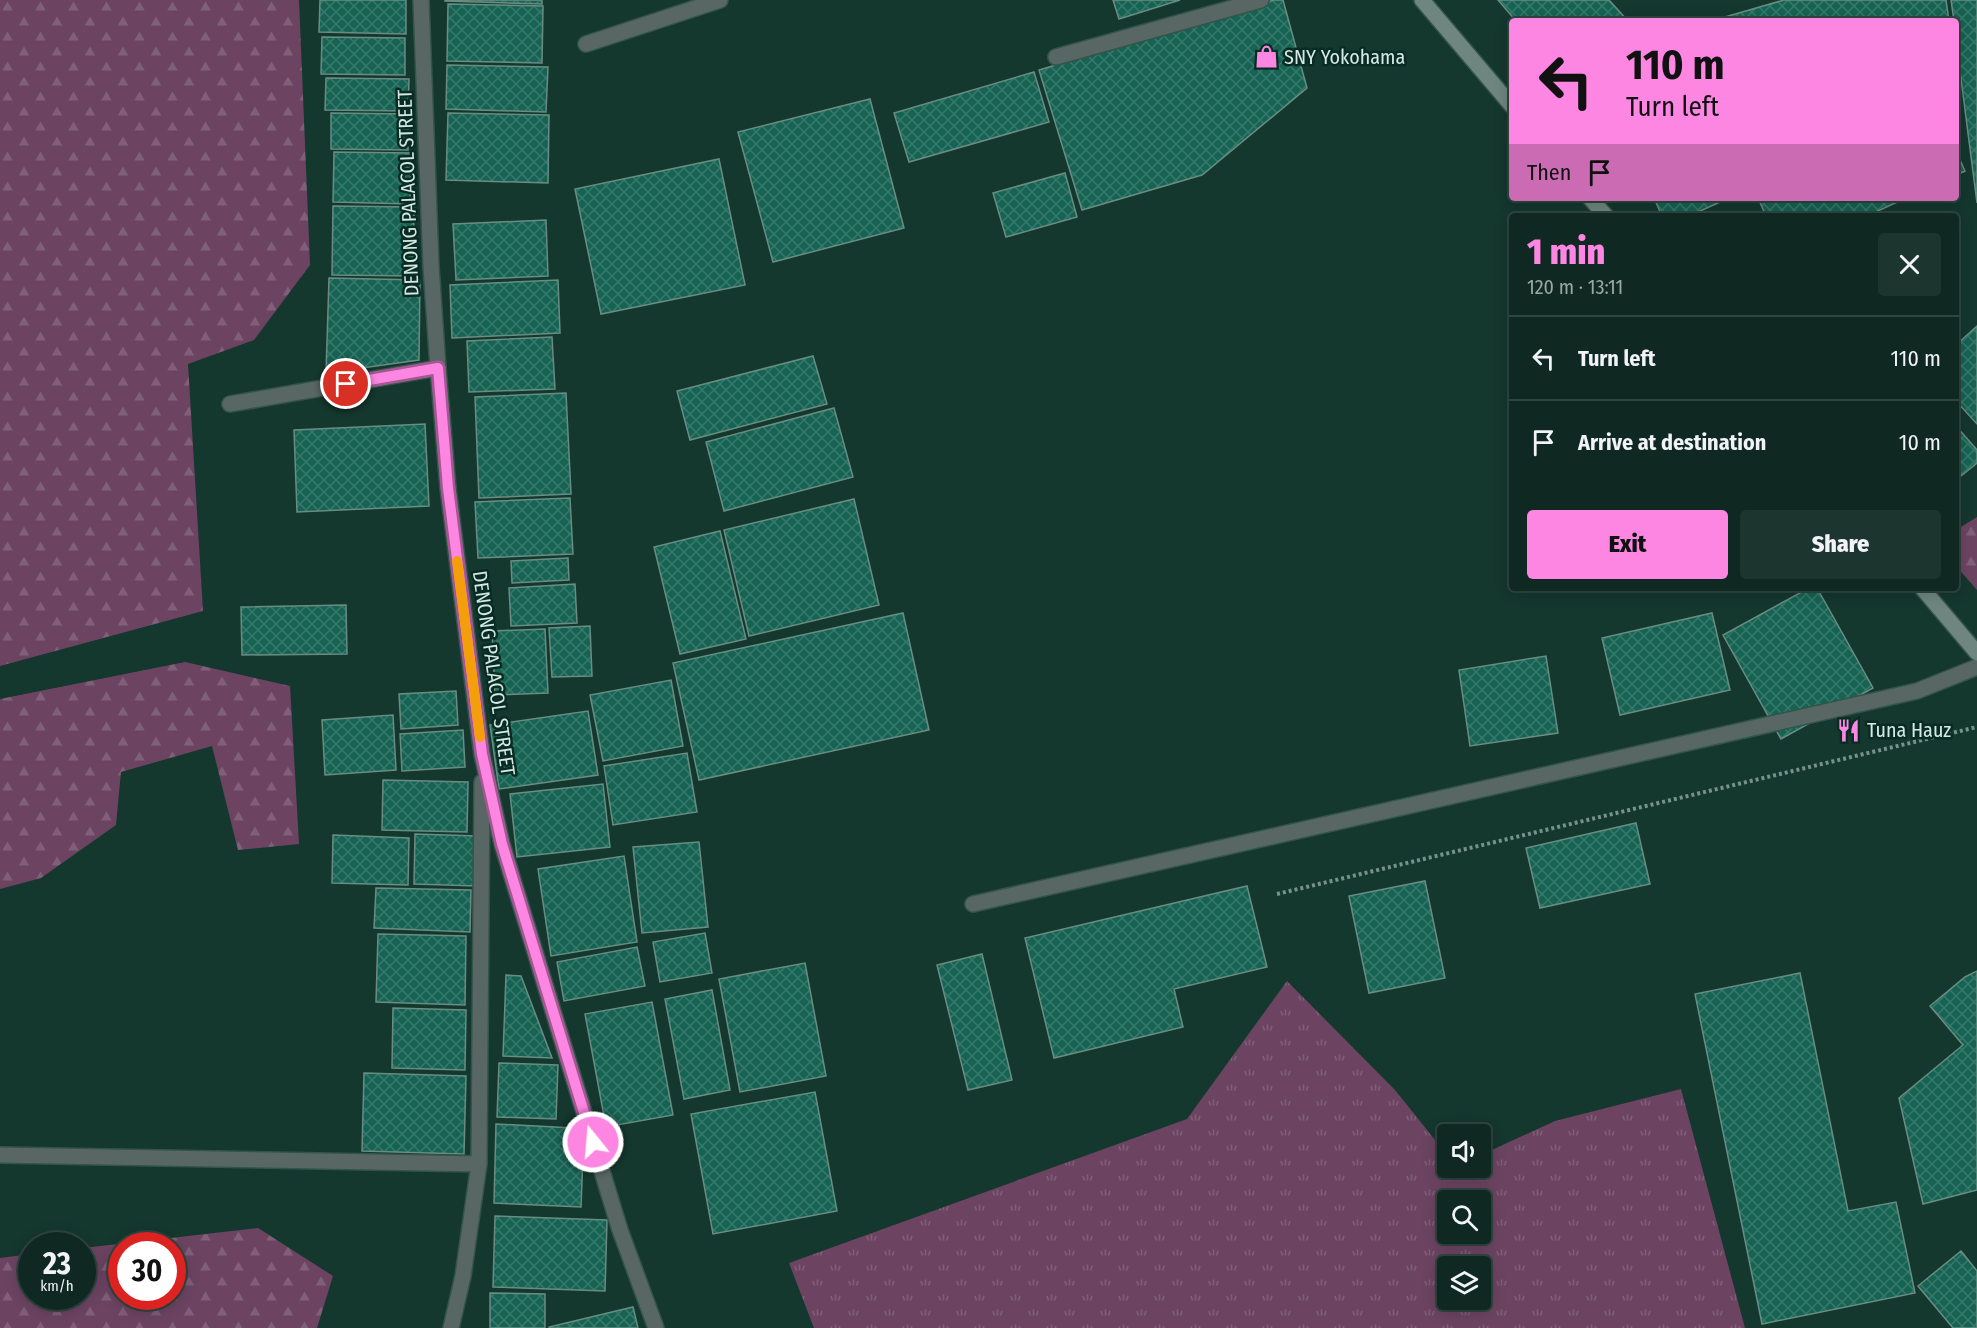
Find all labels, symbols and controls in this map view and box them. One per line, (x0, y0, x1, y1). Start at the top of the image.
text: 110 m (1626, 40, 1725, 90)
icon: left (1527, 42, 1605, 120)
shop icon: SNY Yokohama (1253, 44, 1279, 70)
place label: SNY Yokohama (1284, 45, 1405, 69)
street label: DENONG PALACOL STREET (392, 89, 424, 297)
text: Turn left (1626, 91, 1719, 123)
icon: arrive (1583, 156, 1616, 189)
text: Then (1527, 159, 1571, 186)
text: 1 min (1527, 230, 1605, 274)
button: close (1878, 233, 1941, 296)
text: 120 m · 13:11 (1527, 275, 1623, 299)
icon: left (1527, 342, 1560, 375)
text: Turn left (1578, 345, 1656, 372)
text: 110 m (1891, 345, 1941, 372)
pin (320, 358, 371, 409)
icon: arrive (329, 367, 362, 400)
icon: arrive (1527, 426, 1560, 459)
text: Arrive at destination (1578, 429, 1766, 456)
text: 10 m (1899, 429, 1941, 456)
button: Exit (1527, 510, 1728, 579)
button: Share (1740, 510, 1941, 579)
street label: DENONG PALACOL STREET (468, 569, 520, 778)
restaurant icon: Tuna Hauz (1836, 717, 1862, 743)
place label: Tuna Hauz (1867, 718, 1951, 742)
position arrow (561, 1110, 625, 1174)
map controls (1437, 1124, 1491, 1310)
button: sound (1437, 1124, 1491, 1178)
button: search (1437, 1190, 1491, 1244)
speed limit sign: 30 (108, 1232, 186, 1310)
text: 23 (43, 1246, 71, 1282)
button: layers (1437, 1256, 1491, 1310)
text: km/h (40, 1277, 74, 1295)

